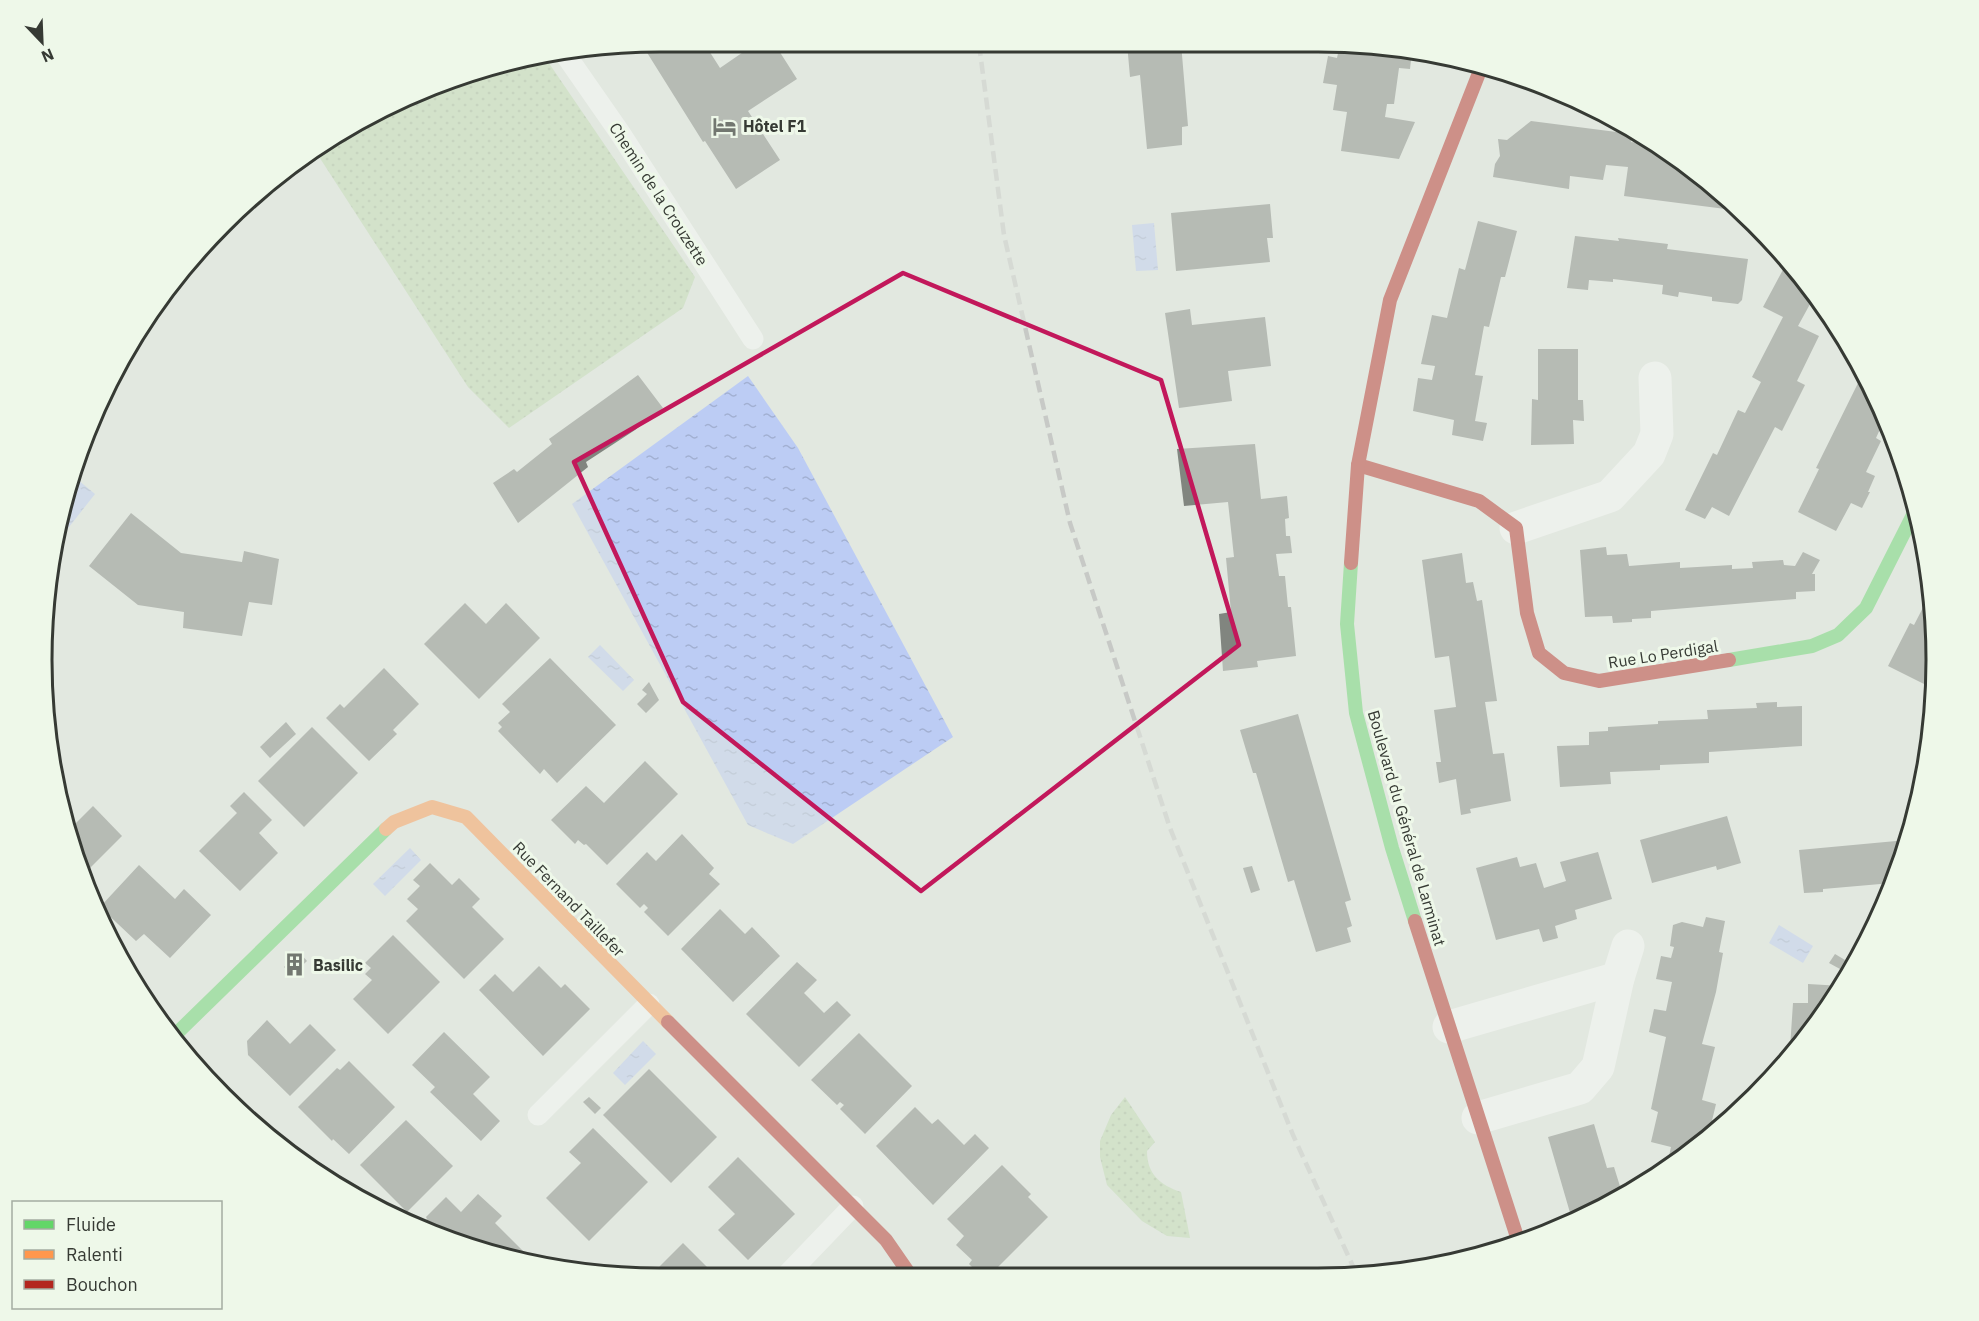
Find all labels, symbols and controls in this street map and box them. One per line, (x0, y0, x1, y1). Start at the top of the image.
north arrow (12, 12, 72, 72)
text: N (39, 44, 57, 67)
hotel icon: Hôtel F1 (712, 113, 738, 139)
place label: Hôtel F1 (743, 116, 807, 136)
street label: Chemin de la Crouzette (605, 119, 713, 270)
street label: Rue Lo Perdigal (1607, 635, 1719, 673)
street label: Boulevard du Général de Larminat (1364, 708, 1450, 948)
street label: Rue Fernand Taillefer (509, 837, 629, 961)
building icon: Basilic (282, 952, 308, 978)
place label: Basilic (313, 955, 363, 975)
legend (12, 1201, 222, 1309)
text: Fluide (66, 1213, 116, 1236)
text: Ralenti (66, 1243, 123, 1266)
text: Bouchon (66, 1273, 138, 1296)

